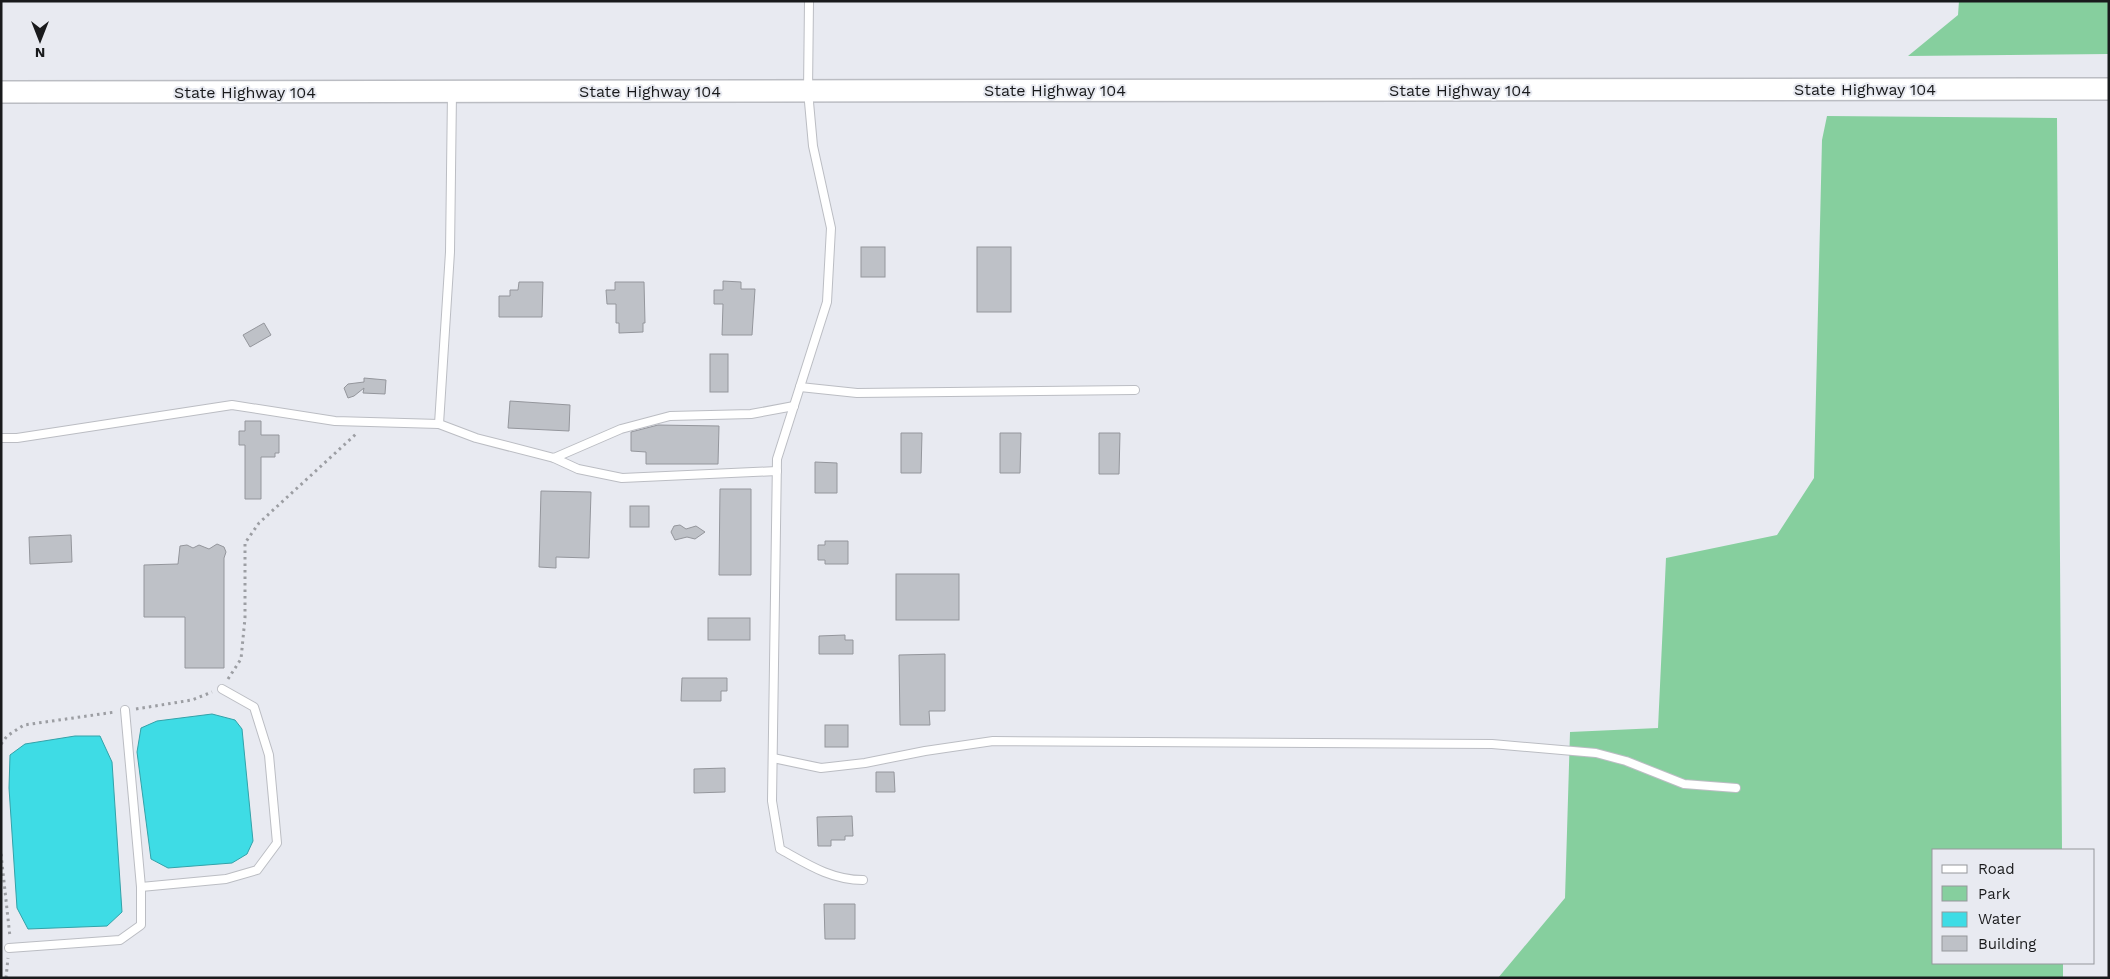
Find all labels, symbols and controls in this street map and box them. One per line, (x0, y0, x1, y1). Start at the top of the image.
north arrow (15, 15, 65, 65)
text: N (35, 45, 45, 61)
street label: State Highway 104 (1794, 80, 1936, 99)
street label: State Highway 104 (984, 81, 1126, 100)
street label: State Highway 104 (1389, 81, 1531, 100)
street label: State Highway 104 (579, 82, 721, 101)
street label: State Highway 104 (174, 83, 316, 102)
legend (1932, 849, 2095, 964)
text: Road (1978, 860, 2015, 878)
text: Park (1978, 885, 2011, 903)
text: Water (1978, 910, 2021, 928)
text: Building (1978, 935, 2036, 953)

